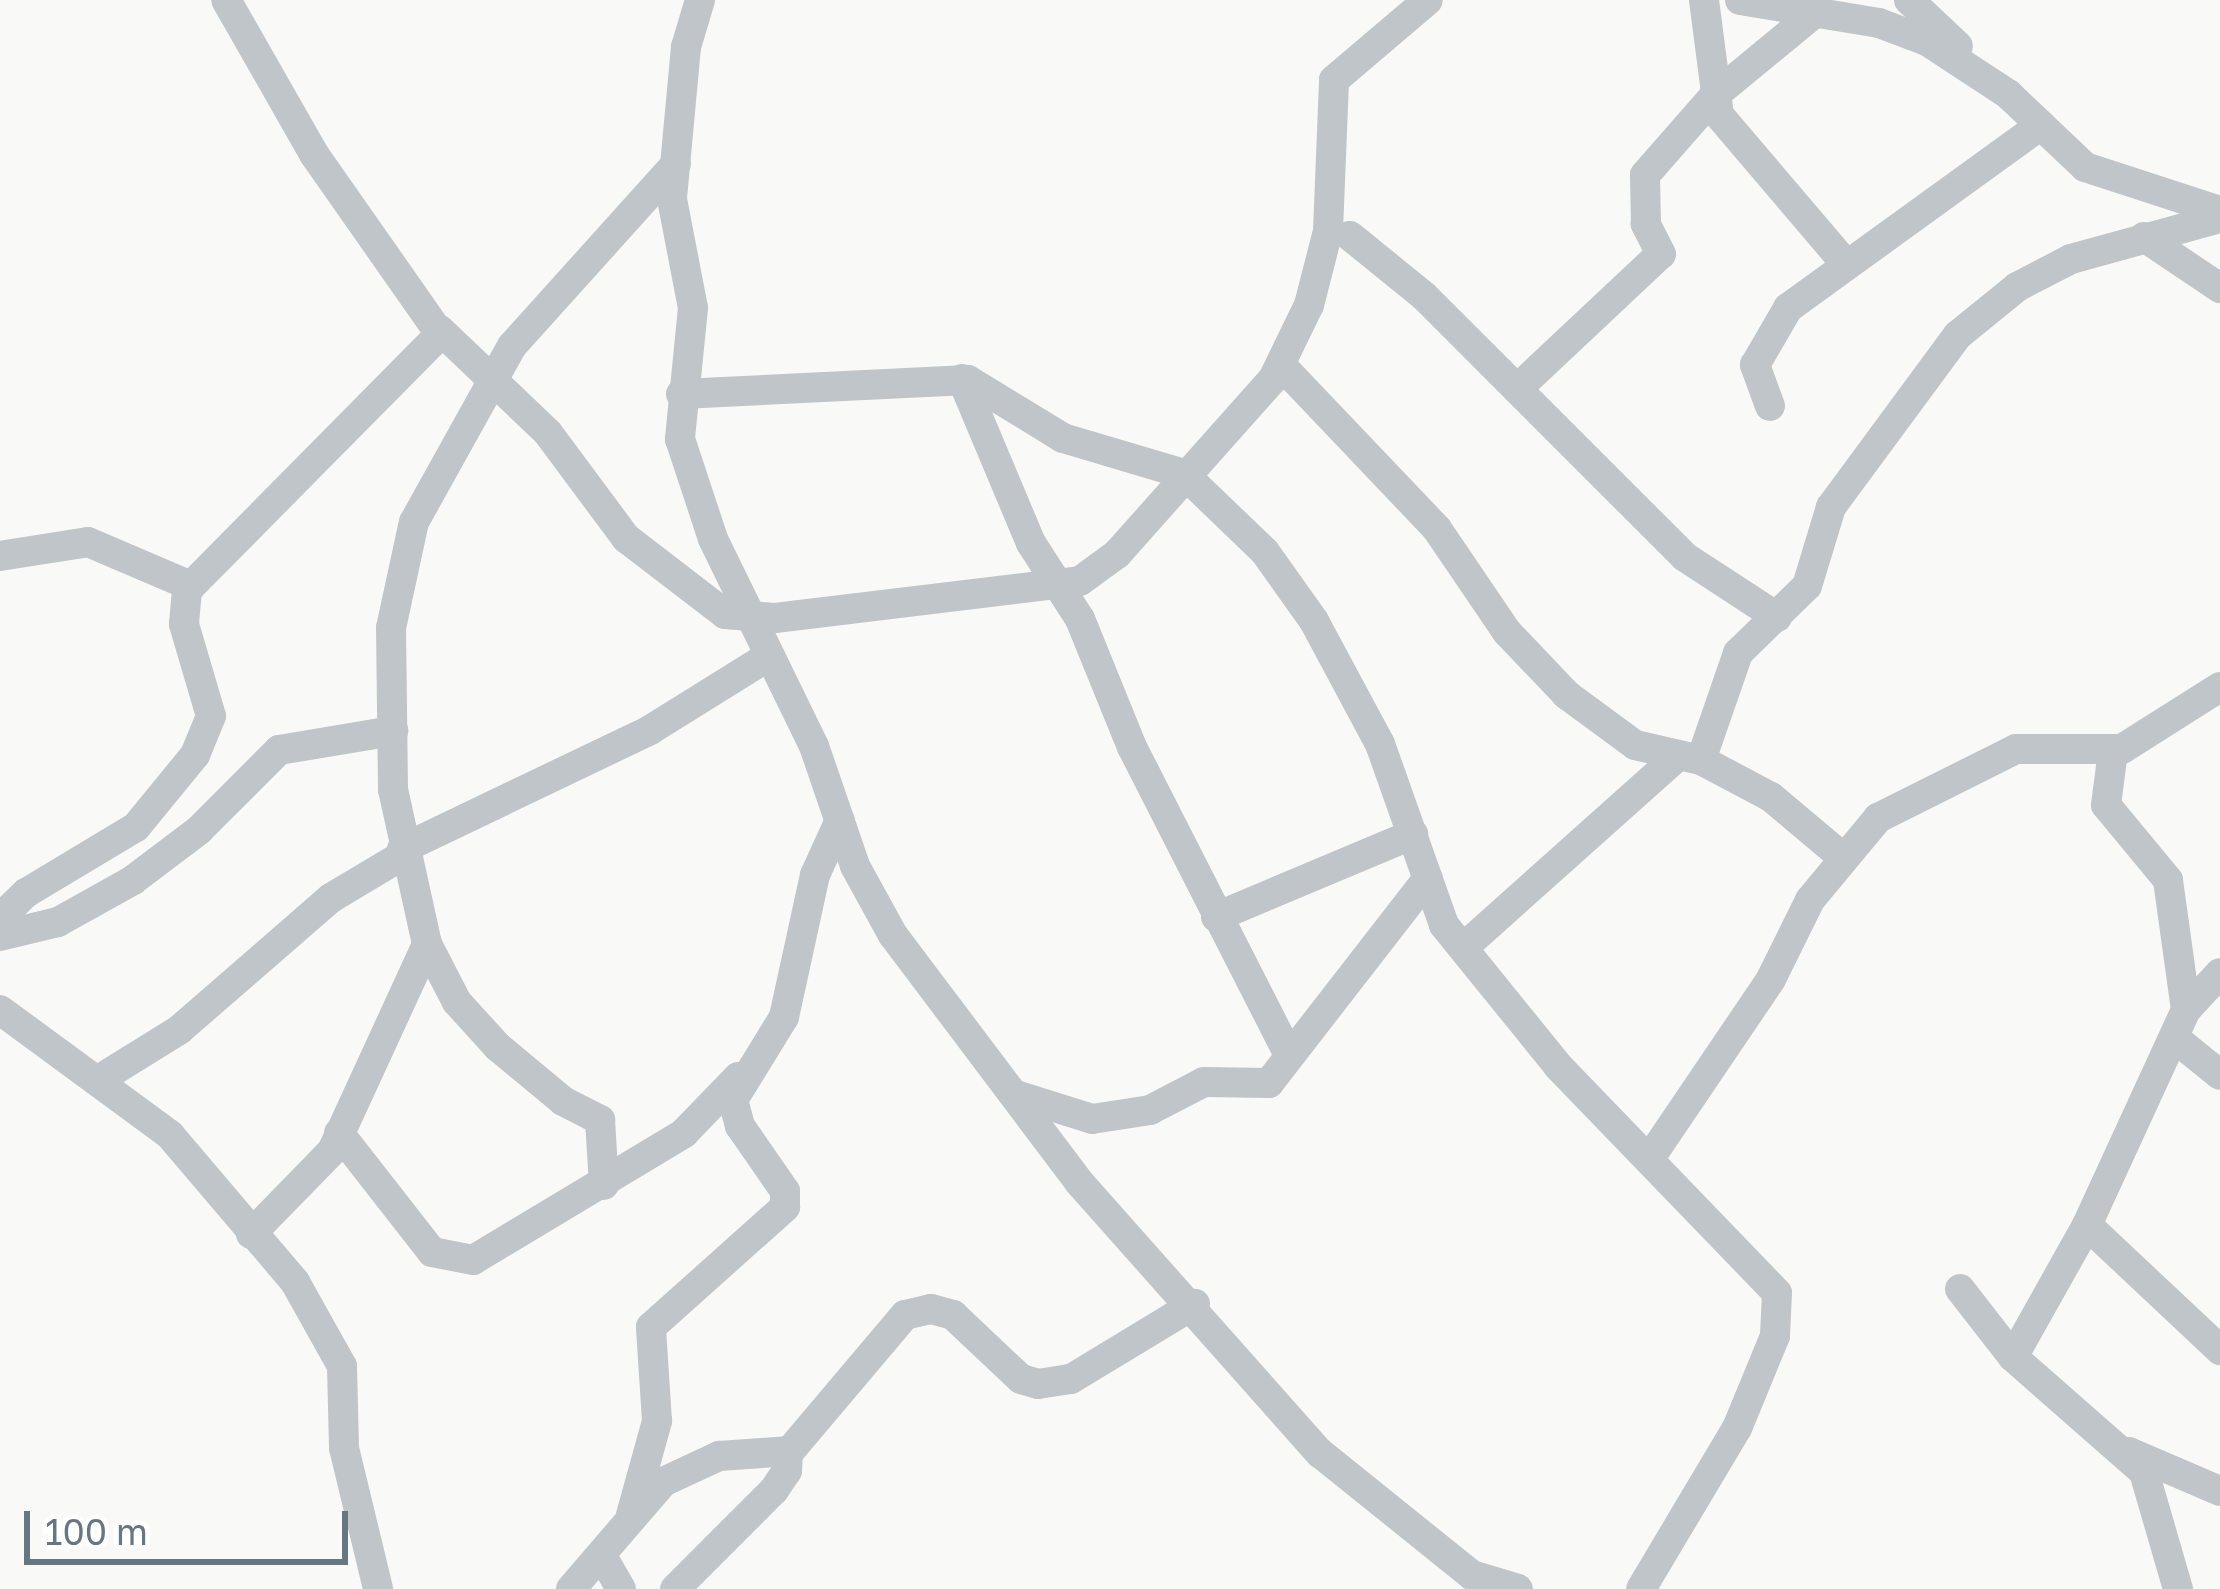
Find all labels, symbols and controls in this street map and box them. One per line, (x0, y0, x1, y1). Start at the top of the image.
scale bar (30, 1487, 354, 1561)
text: 100 m (45, 1510, 148, 1553)

